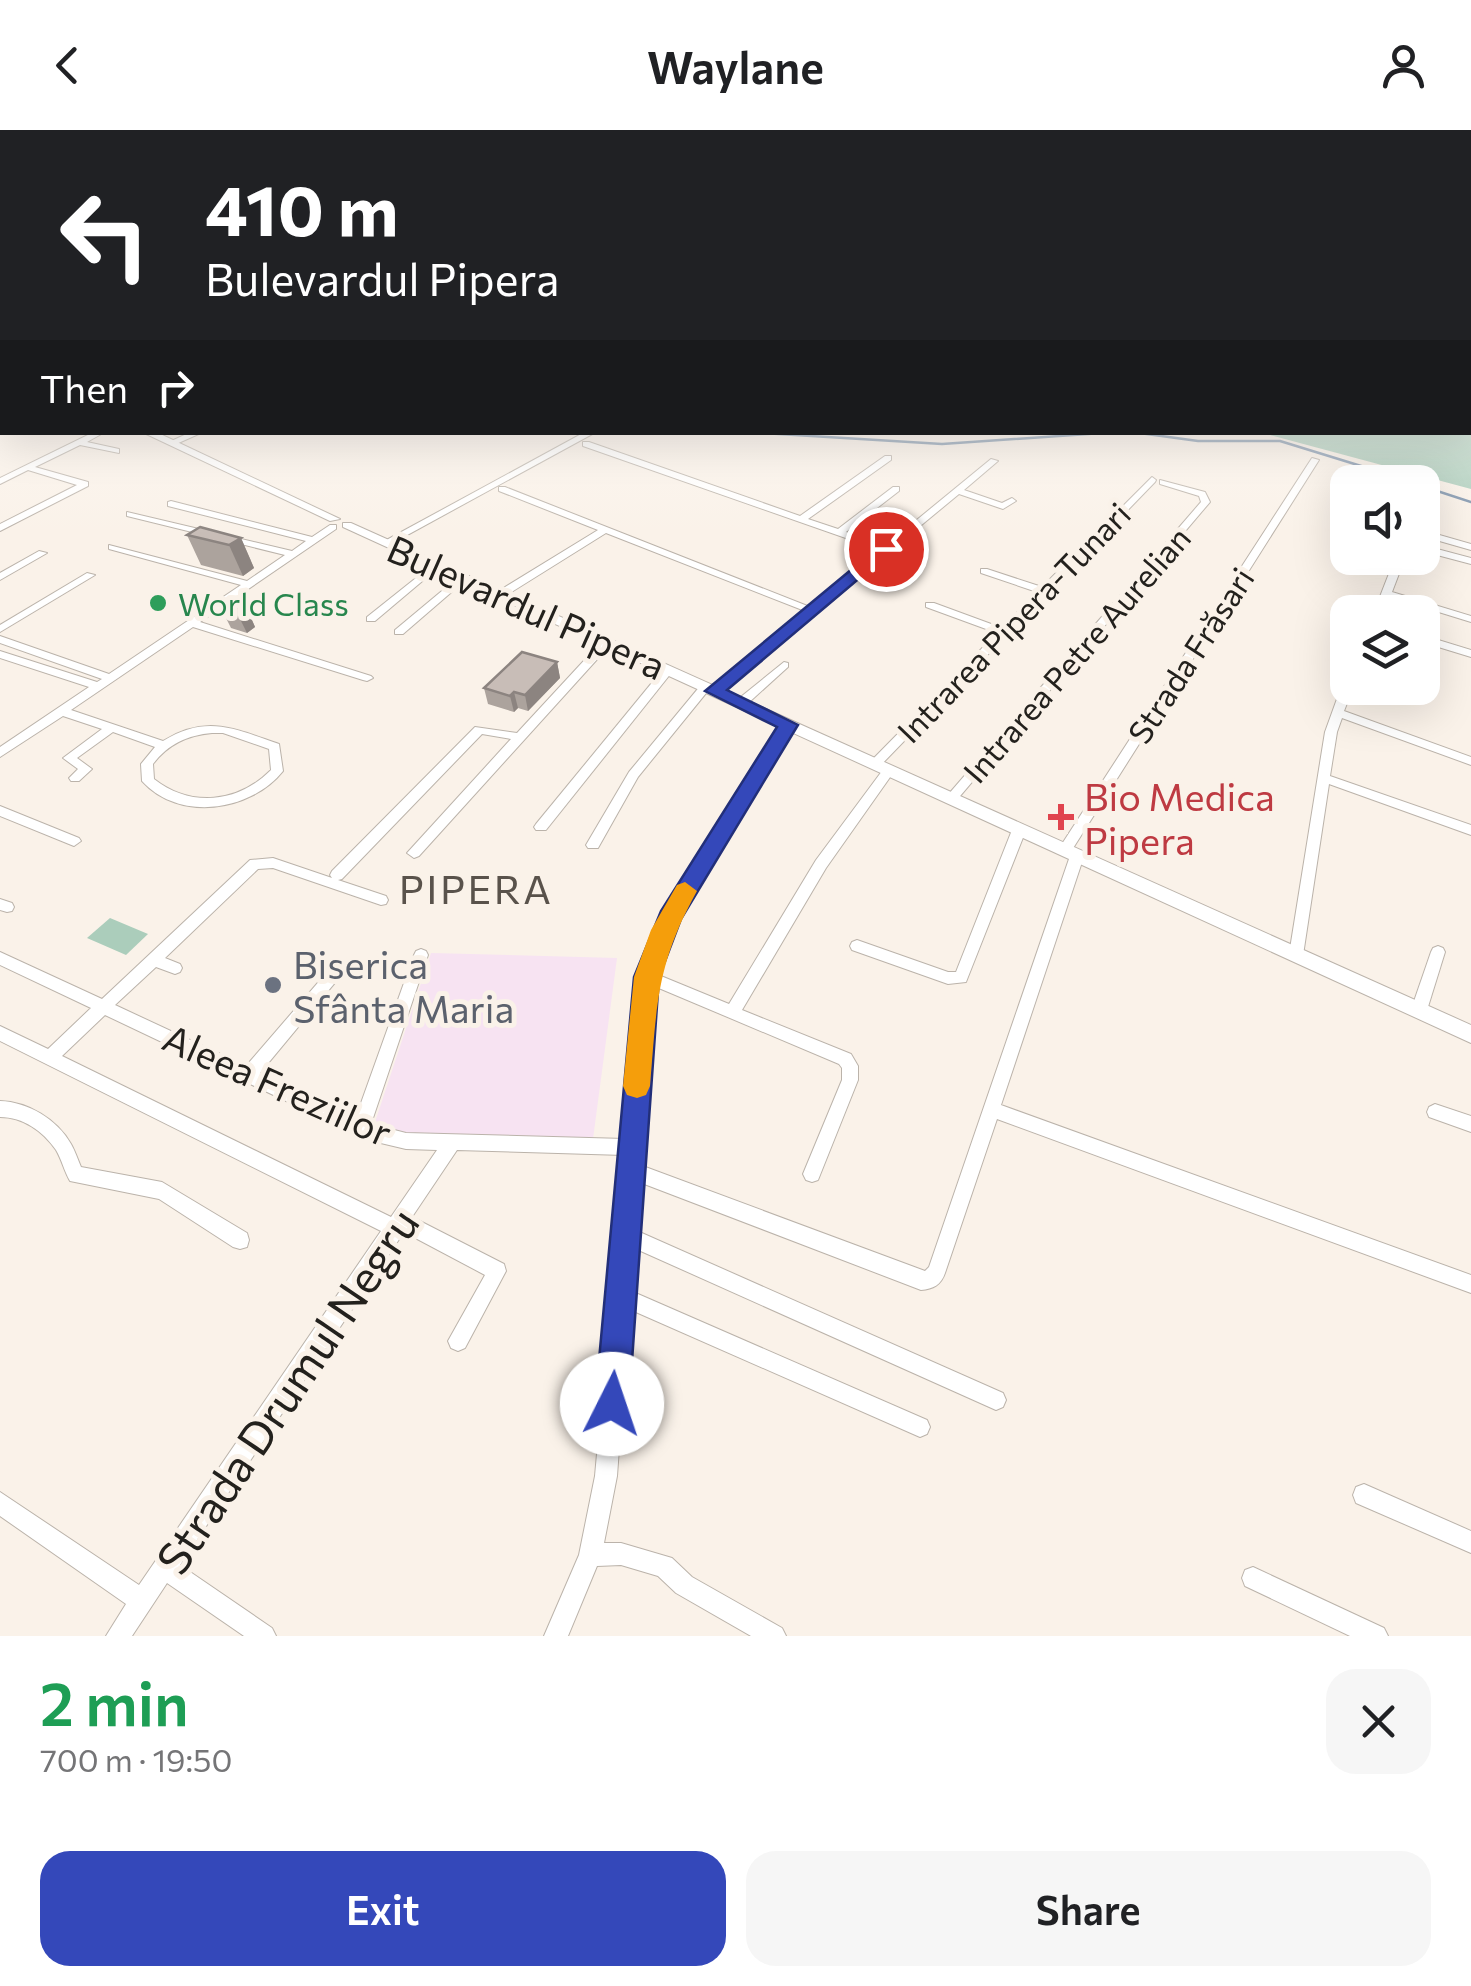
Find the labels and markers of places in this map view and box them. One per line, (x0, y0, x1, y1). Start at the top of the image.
pin (844, 507, 929, 592)
place label: World Class (178, 583, 349, 623)
marker: World Class (147, 592, 169, 614)
place label: Bio Medica Pipera (1084, 772, 1275, 863)
marker: Bio Medica Pipera (1048, 804, 1074, 830)
place label: Biserica Sfânta Maria (293, 940, 514, 1031)
marker: Biserica Sfânta Maria (262, 974, 284, 996)

